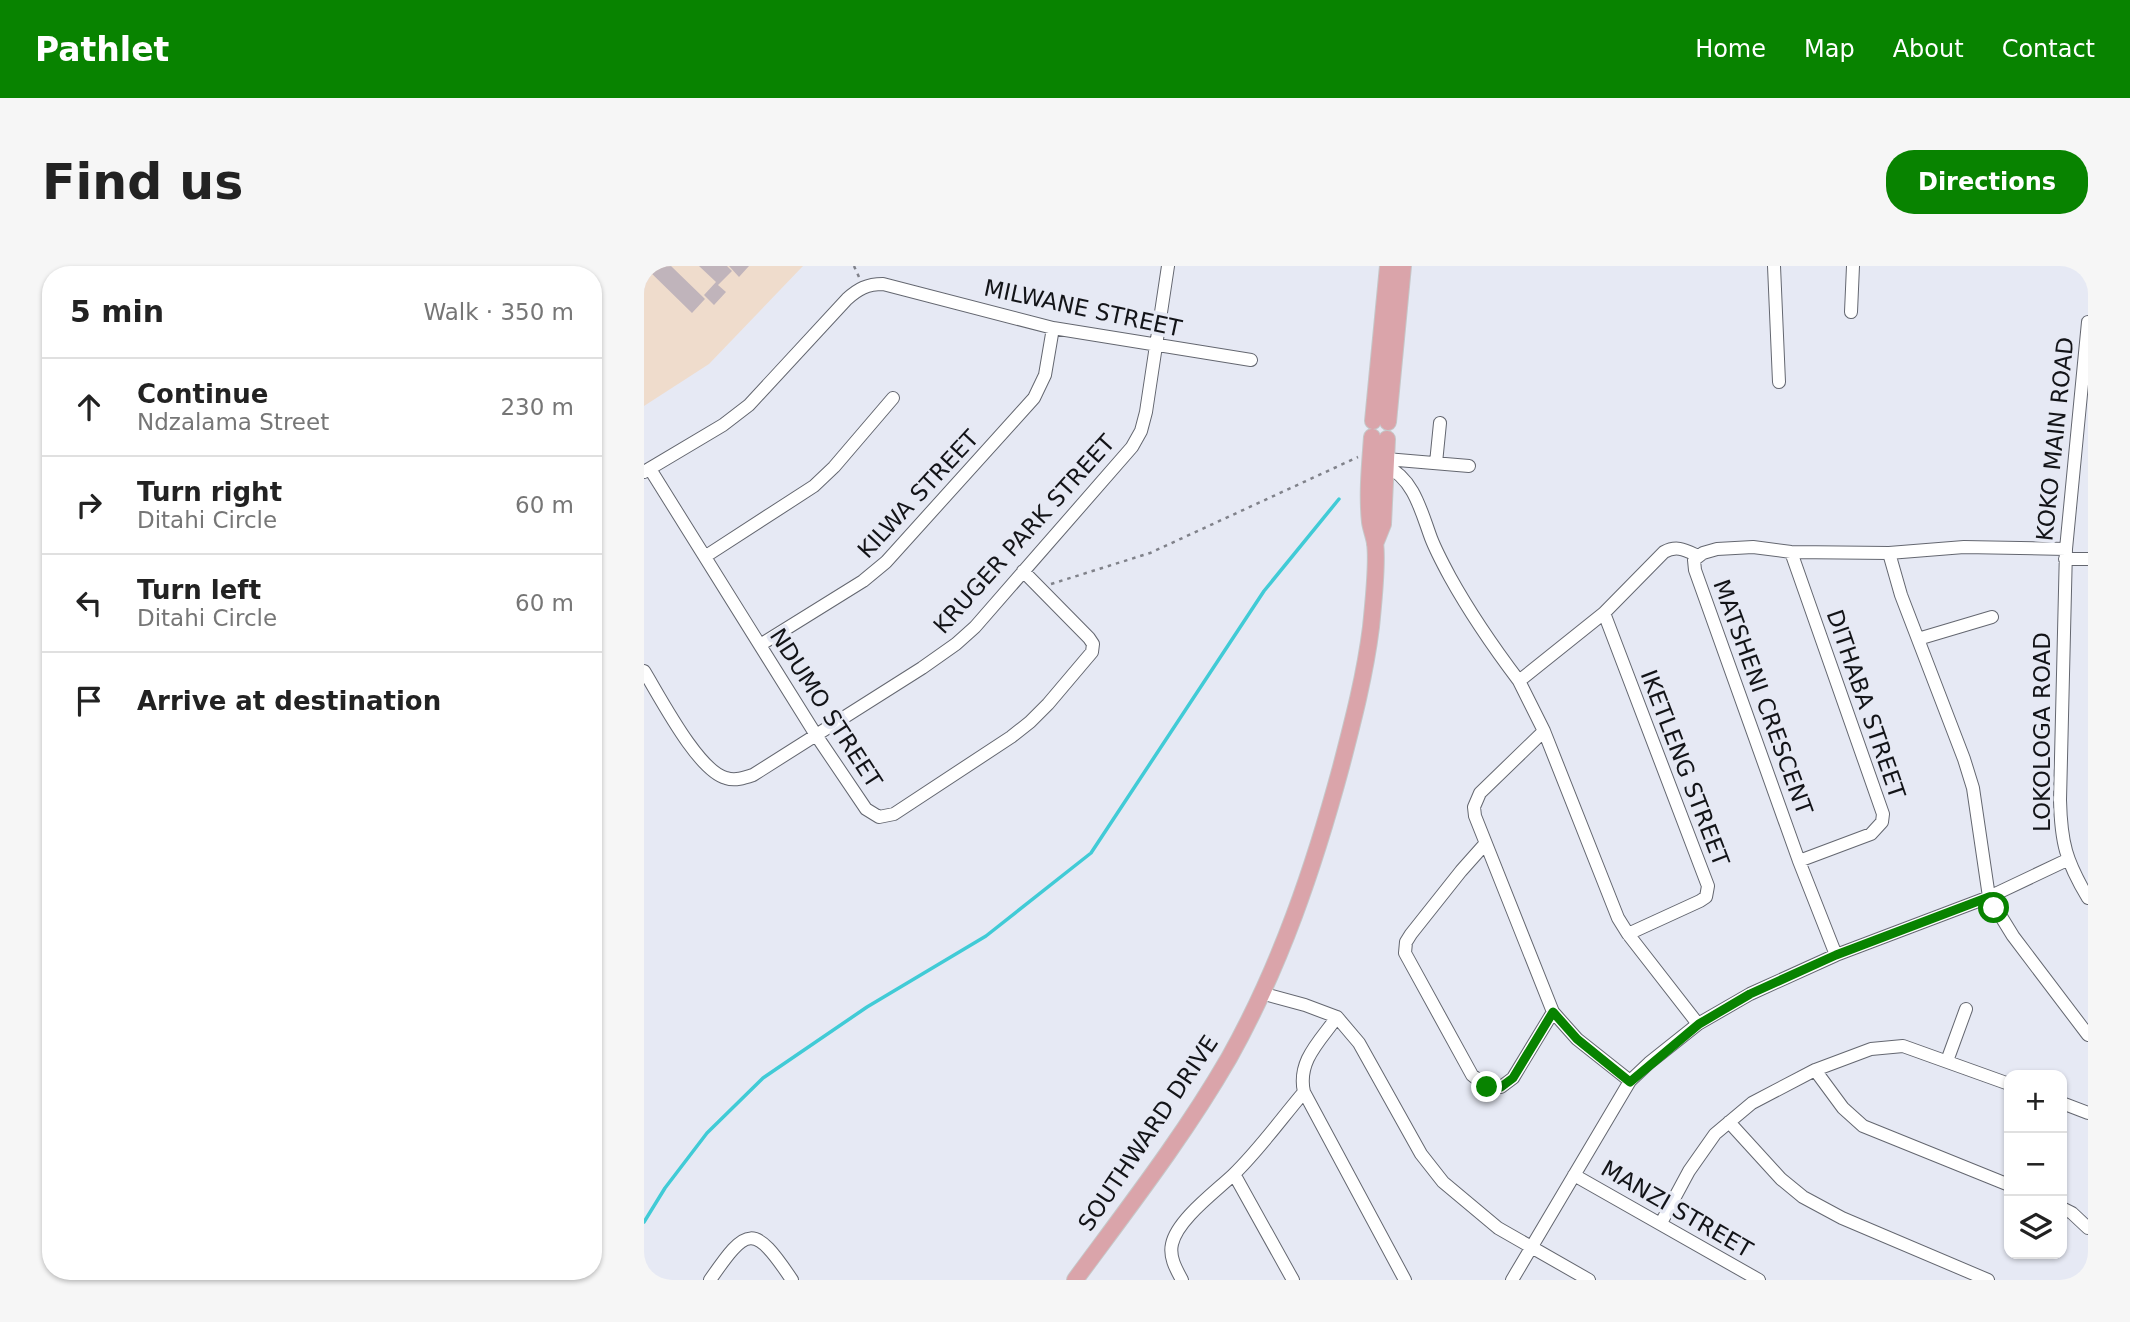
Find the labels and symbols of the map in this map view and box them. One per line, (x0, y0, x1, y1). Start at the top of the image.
street label: MILWANE STREET (982, 274, 1185, 342)
street label: KOKO MAIN ROAD (2031, 336, 2079, 542)
street label: KILWA STREET (852, 424, 984, 563)
street label: KRUGER PARK STREET (928, 429, 1121, 638)
street label: MATSHENI CRESCENT (1708, 576, 1818, 819)
street label: DITHABA STREET (1821, 606, 1911, 803)
street label: NDUMO STREET (765, 623, 888, 793)
street label: LOKOLOGA ROAD (2029, 632, 2055, 832)
street label: IKETLENG STREET (1636, 666, 1735, 871)
route start (1978, 892, 2009, 923)
street label: SOUTHWARD DRIVE (1073, 1030, 1223, 1236)
route end (1471, 1071, 1502, 1102)
street label: MANZI STREET (1597, 1155, 1758, 1263)

